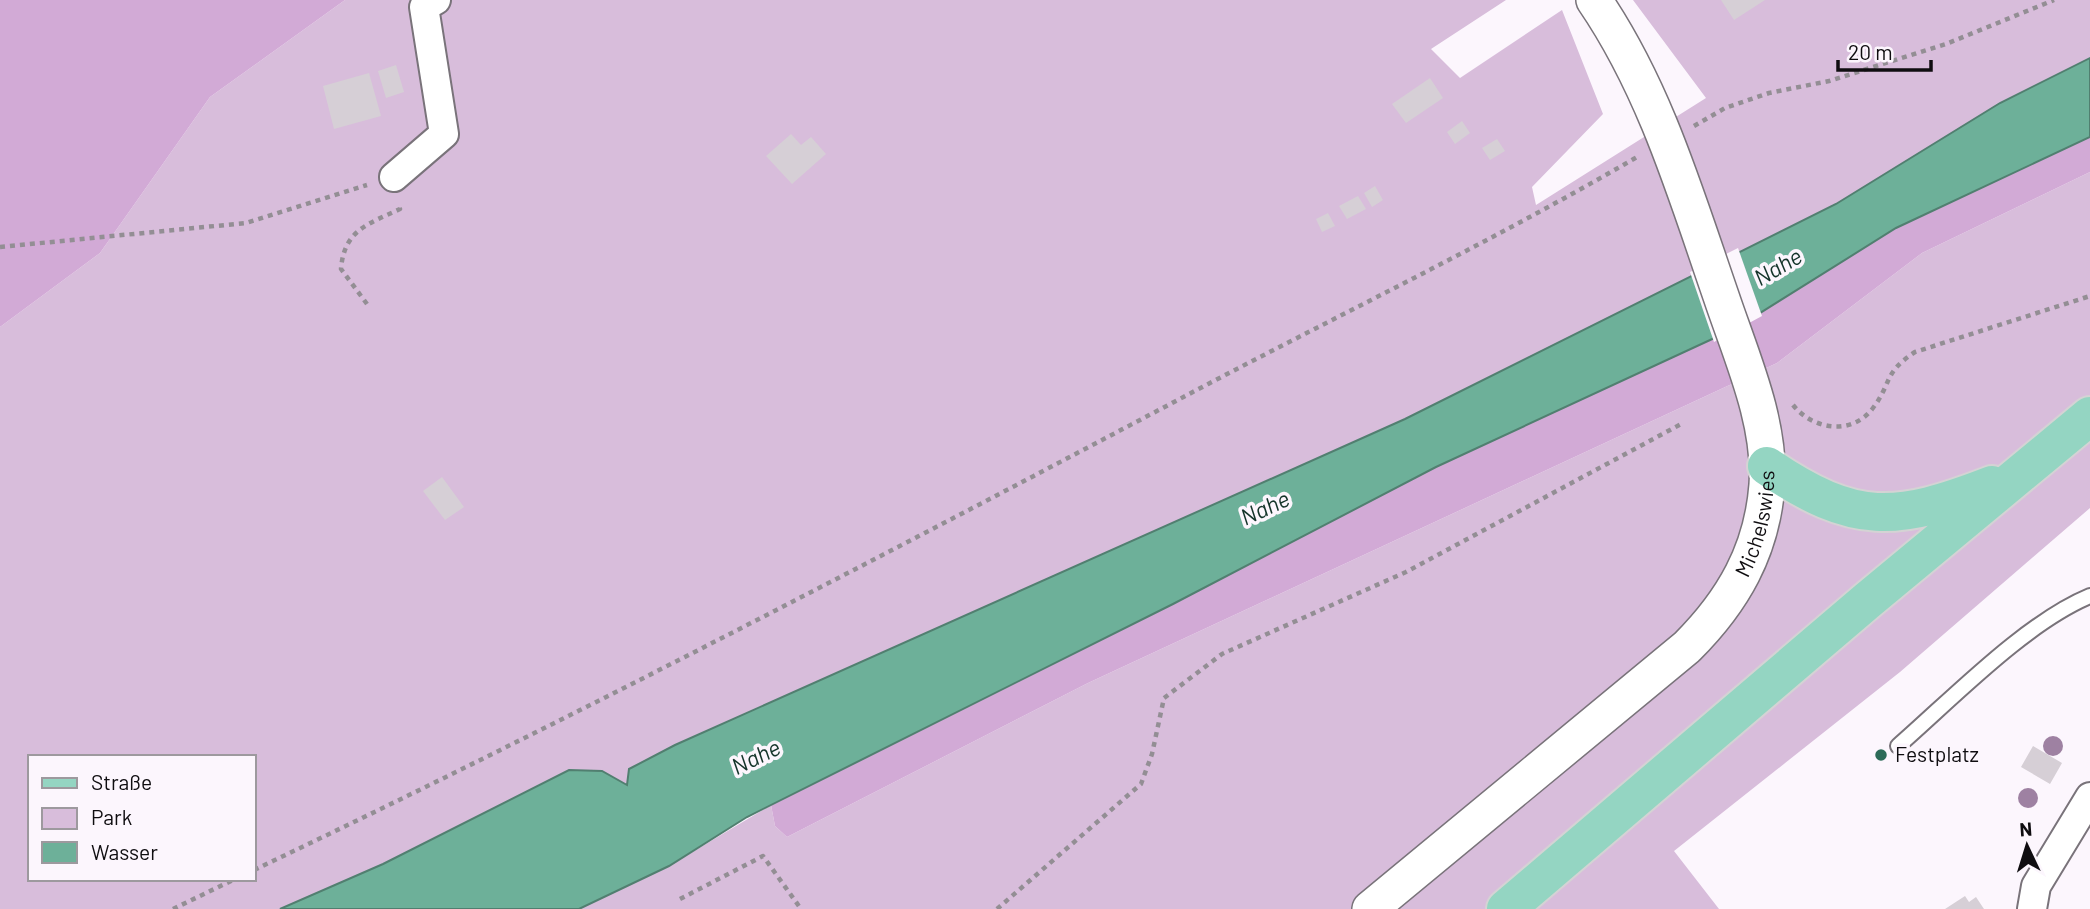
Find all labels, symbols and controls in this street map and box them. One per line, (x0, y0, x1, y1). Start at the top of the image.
scale bar (1838, 28, 1931, 72)
text: 20 m (1848, 39, 1893, 64)
water label: Nahe (1748, 241, 1807, 291)
street label: Michelswies (1729, 470, 1778, 581)
water label: Nahe (1236, 484, 1294, 531)
water label: Nahe (726, 732, 785, 780)
place label: Festplatz (1895, 741, 1979, 766)
marker: Festplatz (1873, 747, 1889, 763)
legend (28, 755, 256, 881)
text: Straße (91, 769, 152, 794)
text: Park (91, 804, 132, 829)
north arrow (1992, 811, 2062, 881)
text: N (2019, 817, 2033, 840)
text: Wasser (91, 839, 158, 864)

